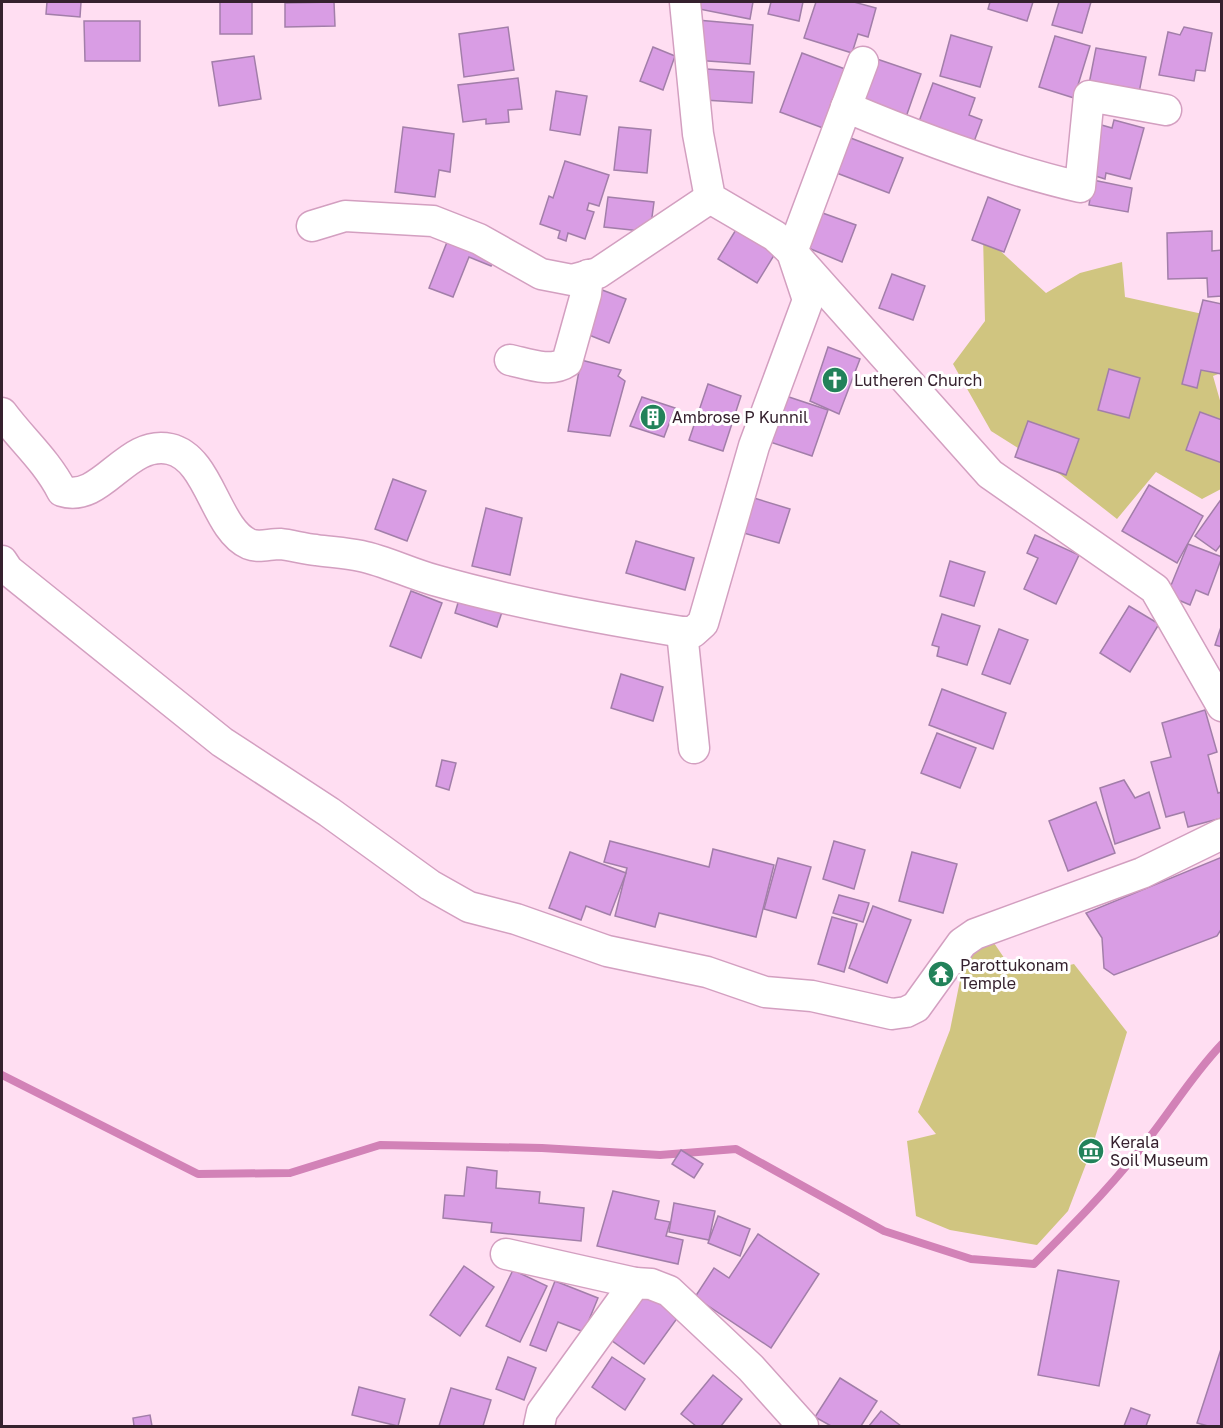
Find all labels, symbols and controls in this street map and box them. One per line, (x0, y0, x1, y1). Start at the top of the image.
church icon: Lutheren Church (820, 365, 850, 395)
place label: Lutheren Church (854, 370, 982, 390)
building icon: Ambrose P Kunnil (638, 402, 668, 432)
place label: Ambrose P Kunnil (672, 407, 808, 427)
place label: Parottukonam Temple (960, 955, 1069, 993)
temple icon: Parottukonam Temple (926, 959, 956, 989)
place label: Kerala Soil Museum (1110, 1132, 1208, 1170)
museum icon: Kerala Soil Museum (1076, 1136, 1106, 1166)

